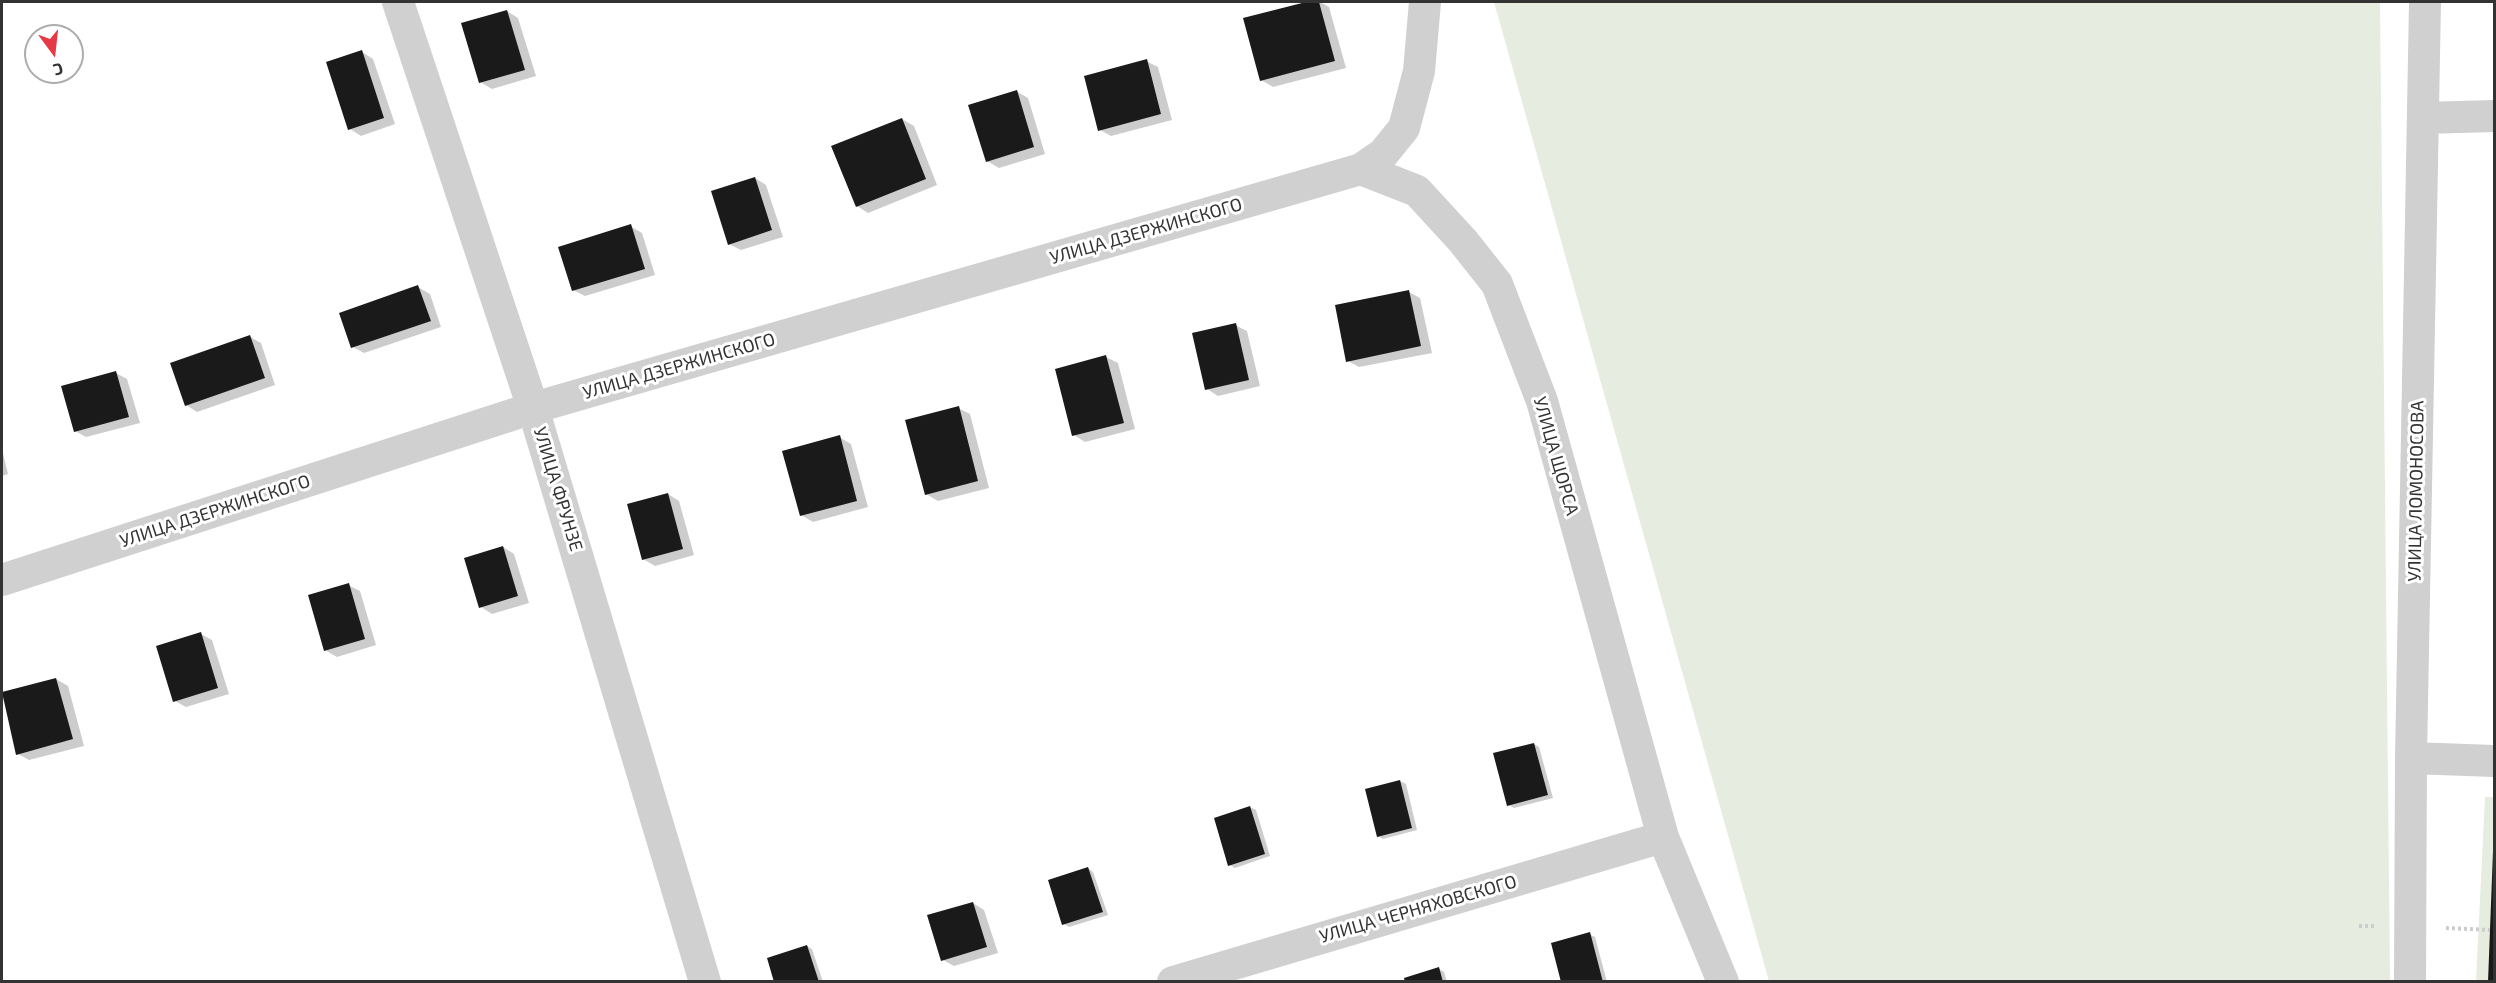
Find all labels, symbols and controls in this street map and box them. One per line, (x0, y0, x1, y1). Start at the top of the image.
north arrow (24, 24, 84, 84)
text: С (51, 60, 65, 80)
street label: УЛИЦА ДЗЕРЖИНСКОГО (1047, 193, 1245, 269)
street label: УЛИЦА ДЗЕРЖИНСКОГО (580, 328, 778, 404)
street label: УЛИЦА ЩОРСА (1529, 394, 1583, 518)
street label: УЛИЦА ЛОМОНОСОВА (2404, 400, 2428, 582)
street label: УЛИЦА ФРУНЗЕ (529, 424, 587, 554)
street label: УЛИЦА ДЗЕРЖИНСКОГО (117, 470, 313, 552)
street label: УЛИЦА ЧЕРНЯХОВСКОГО (1317, 870, 1519, 948)

